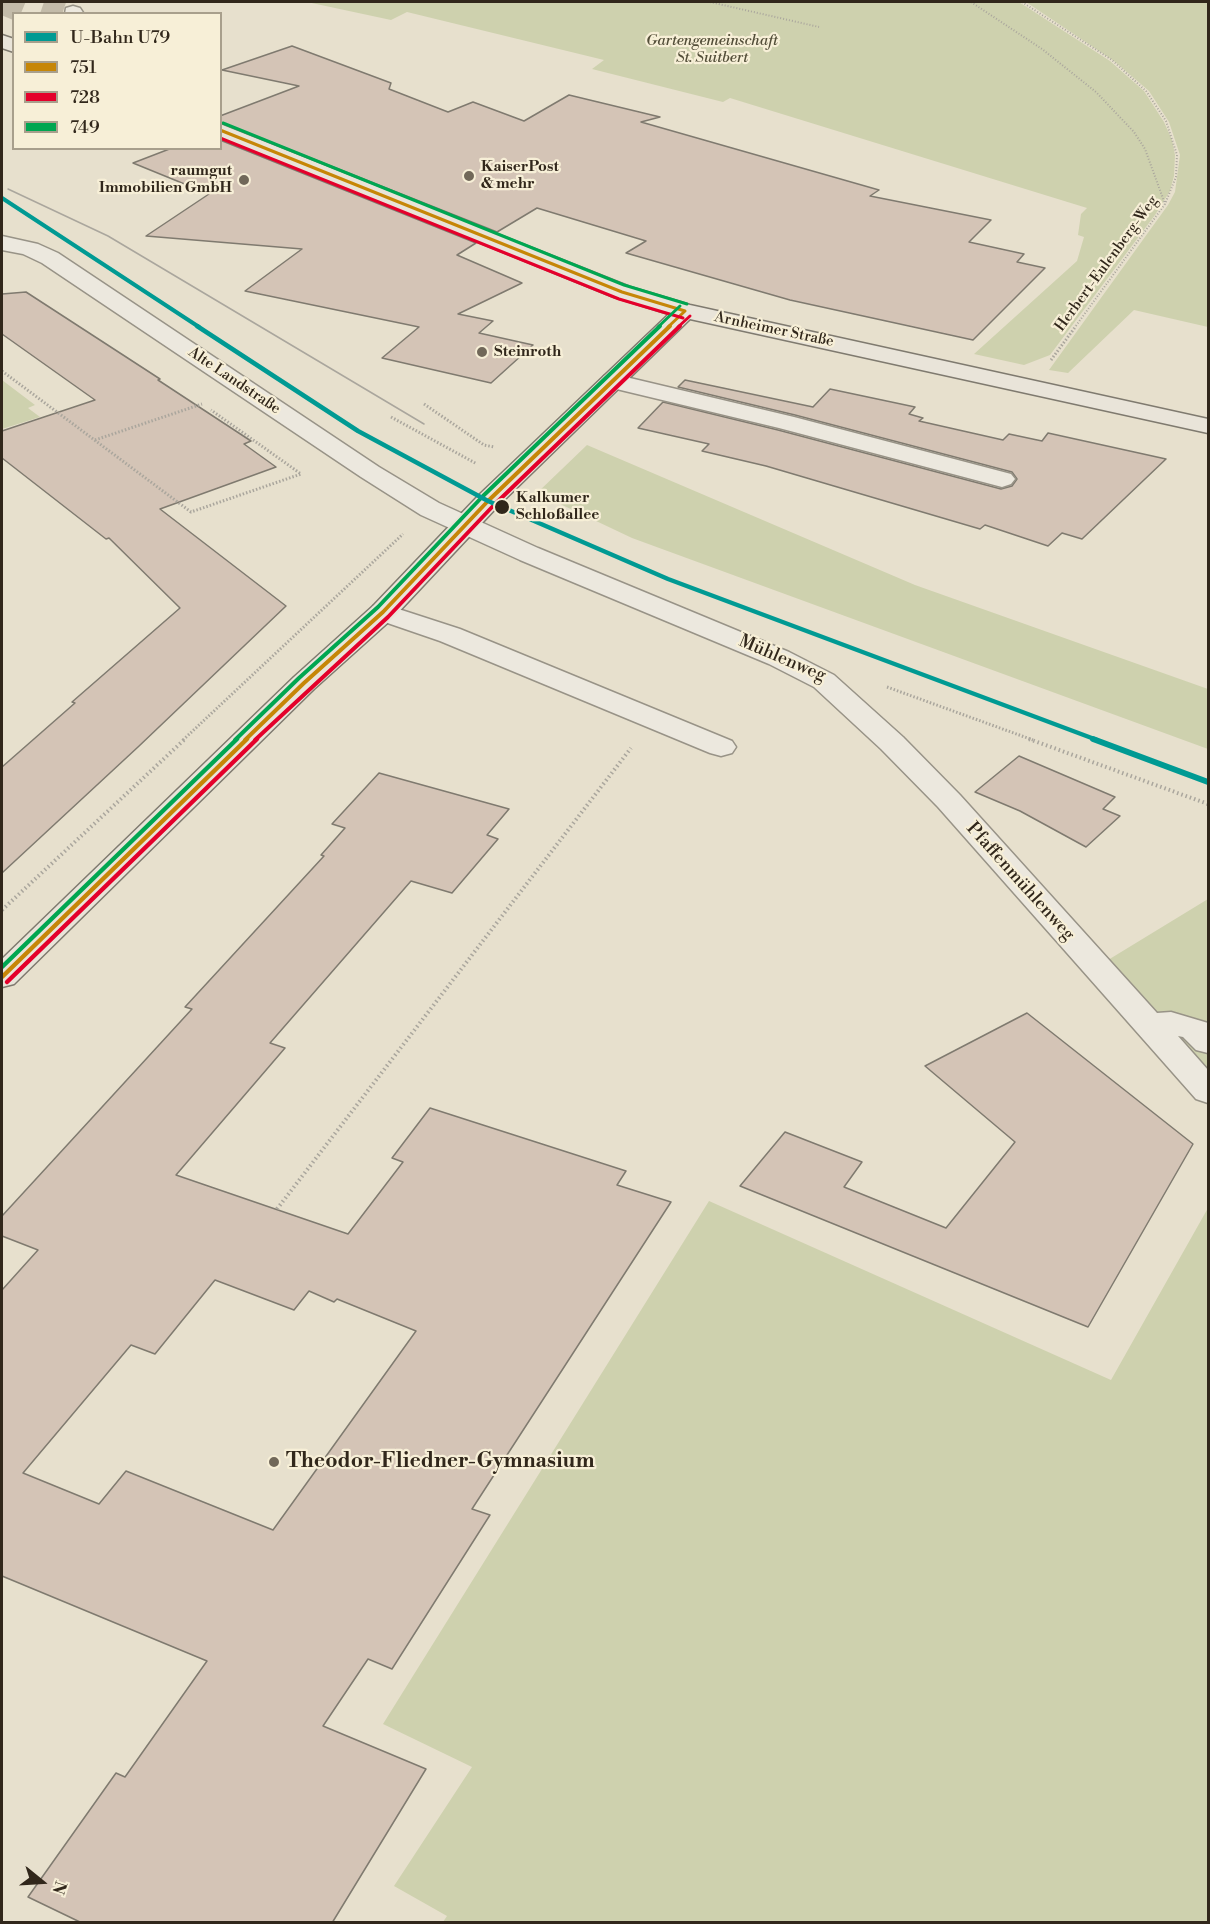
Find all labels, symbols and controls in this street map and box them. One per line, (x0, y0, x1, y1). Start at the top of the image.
legend (12, 12, 222, 150)
text: U-Bahn U79 (70, 26, 170, 49)
park label: Gartengemeinschaft St. Suitbert (646, 32, 778, 67)
text: 751 (70, 56, 96, 79)
text: 728 (70, 86, 100, 109)
text: 749 (70, 116, 100, 139)
place label: KaiserPost & mehr (481, 158, 559, 193)
place label: raumgut Immobilien GmbH (99, 162, 232, 197)
marker: KaiserPost & mehr (462, 169, 476, 183)
marker: raumgut Immobilien GmbH (237, 173, 251, 187)
street label: Herbert-Eulenberg-Weg (1052, 193, 1162, 335)
street label: Arnheimer Straße (713, 309, 835, 351)
street label: Alte Landstraße (184, 343, 284, 419)
place label: Steinroth (494, 343, 561, 361)
marker: Steinroth (475, 345, 489, 359)
place label: Kalkumer Schloßallee (516, 489, 599, 524)
marker: Kalkumer Schloßallee (493, 498, 511, 516)
street label: Mühlenweg (735, 631, 829, 687)
street label: Pfaffenmühlenweg (961, 818, 1079, 946)
place label: Theodor-Fliedner-Gymnasium (286, 1449, 595, 1475)
marker: Theodor-Fliedner-Gymnasium (267, 1455, 281, 1469)
north arrow (12, 1852, 72, 1912)
text: N (48, 1878, 71, 1897)

